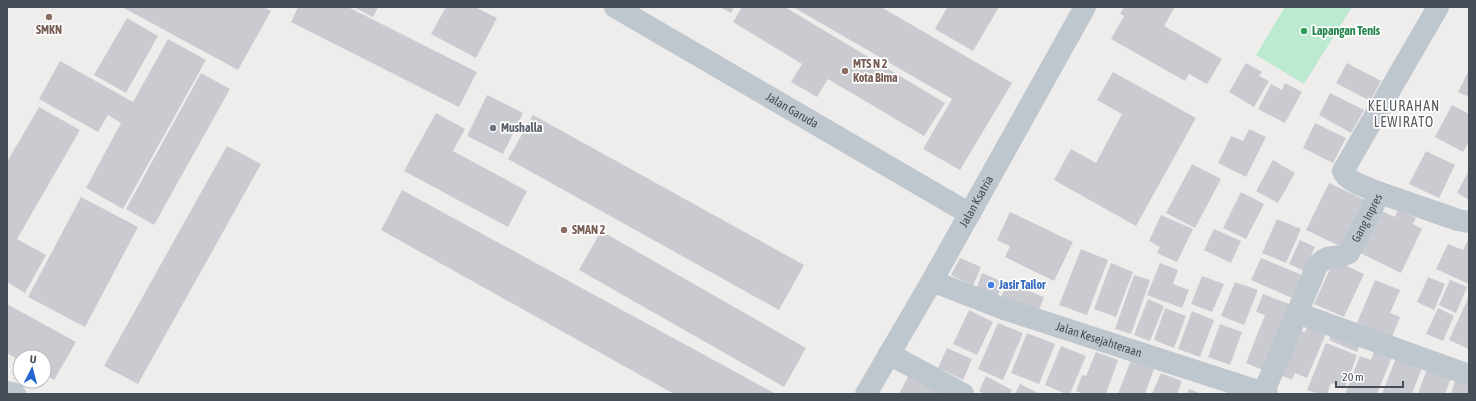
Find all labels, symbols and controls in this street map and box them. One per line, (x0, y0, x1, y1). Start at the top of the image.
marker: SMKN (44, 12, 54, 22)
place label: SMKN (36, 23, 62, 37)
place label: Lapangan Tenis (1312, 24, 1381, 38)
marker: Lapangan Tenis (1299, 26, 1309, 36)
place label: MTS N 2 Kota Bima (853, 57, 898, 85)
marker: MTS N 2 Kota Bima (840, 66, 850, 76)
street label: Jalan Garuda (763, 90, 821, 131)
district label: KELURAHAN LEWIRATO (1368, 98, 1440, 130)
place label: Mushalla (501, 121, 543, 135)
marker: Mushalla (488, 123, 498, 133)
street label: Jalan Ksatria (956, 173, 996, 230)
street label: Gang Inpres (1349, 192, 1385, 245)
place label: SMAN 2 (572, 223, 606, 237)
marker: SMAN 2 (559, 225, 569, 235)
place label: Jasir Tailor (998, 278, 1046, 292)
marker: Jasir Tailor (986, 280, 996, 290)
street label: Jalan Kesejahteraan (1054, 319, 1144, 360)
north arrow (12, 349, 52, 389)
text: U (29, 353, 37, 365)
scale bar (1336, 363, 1403, 389)
text: 20 m (1342, 370, 1364, 384)

